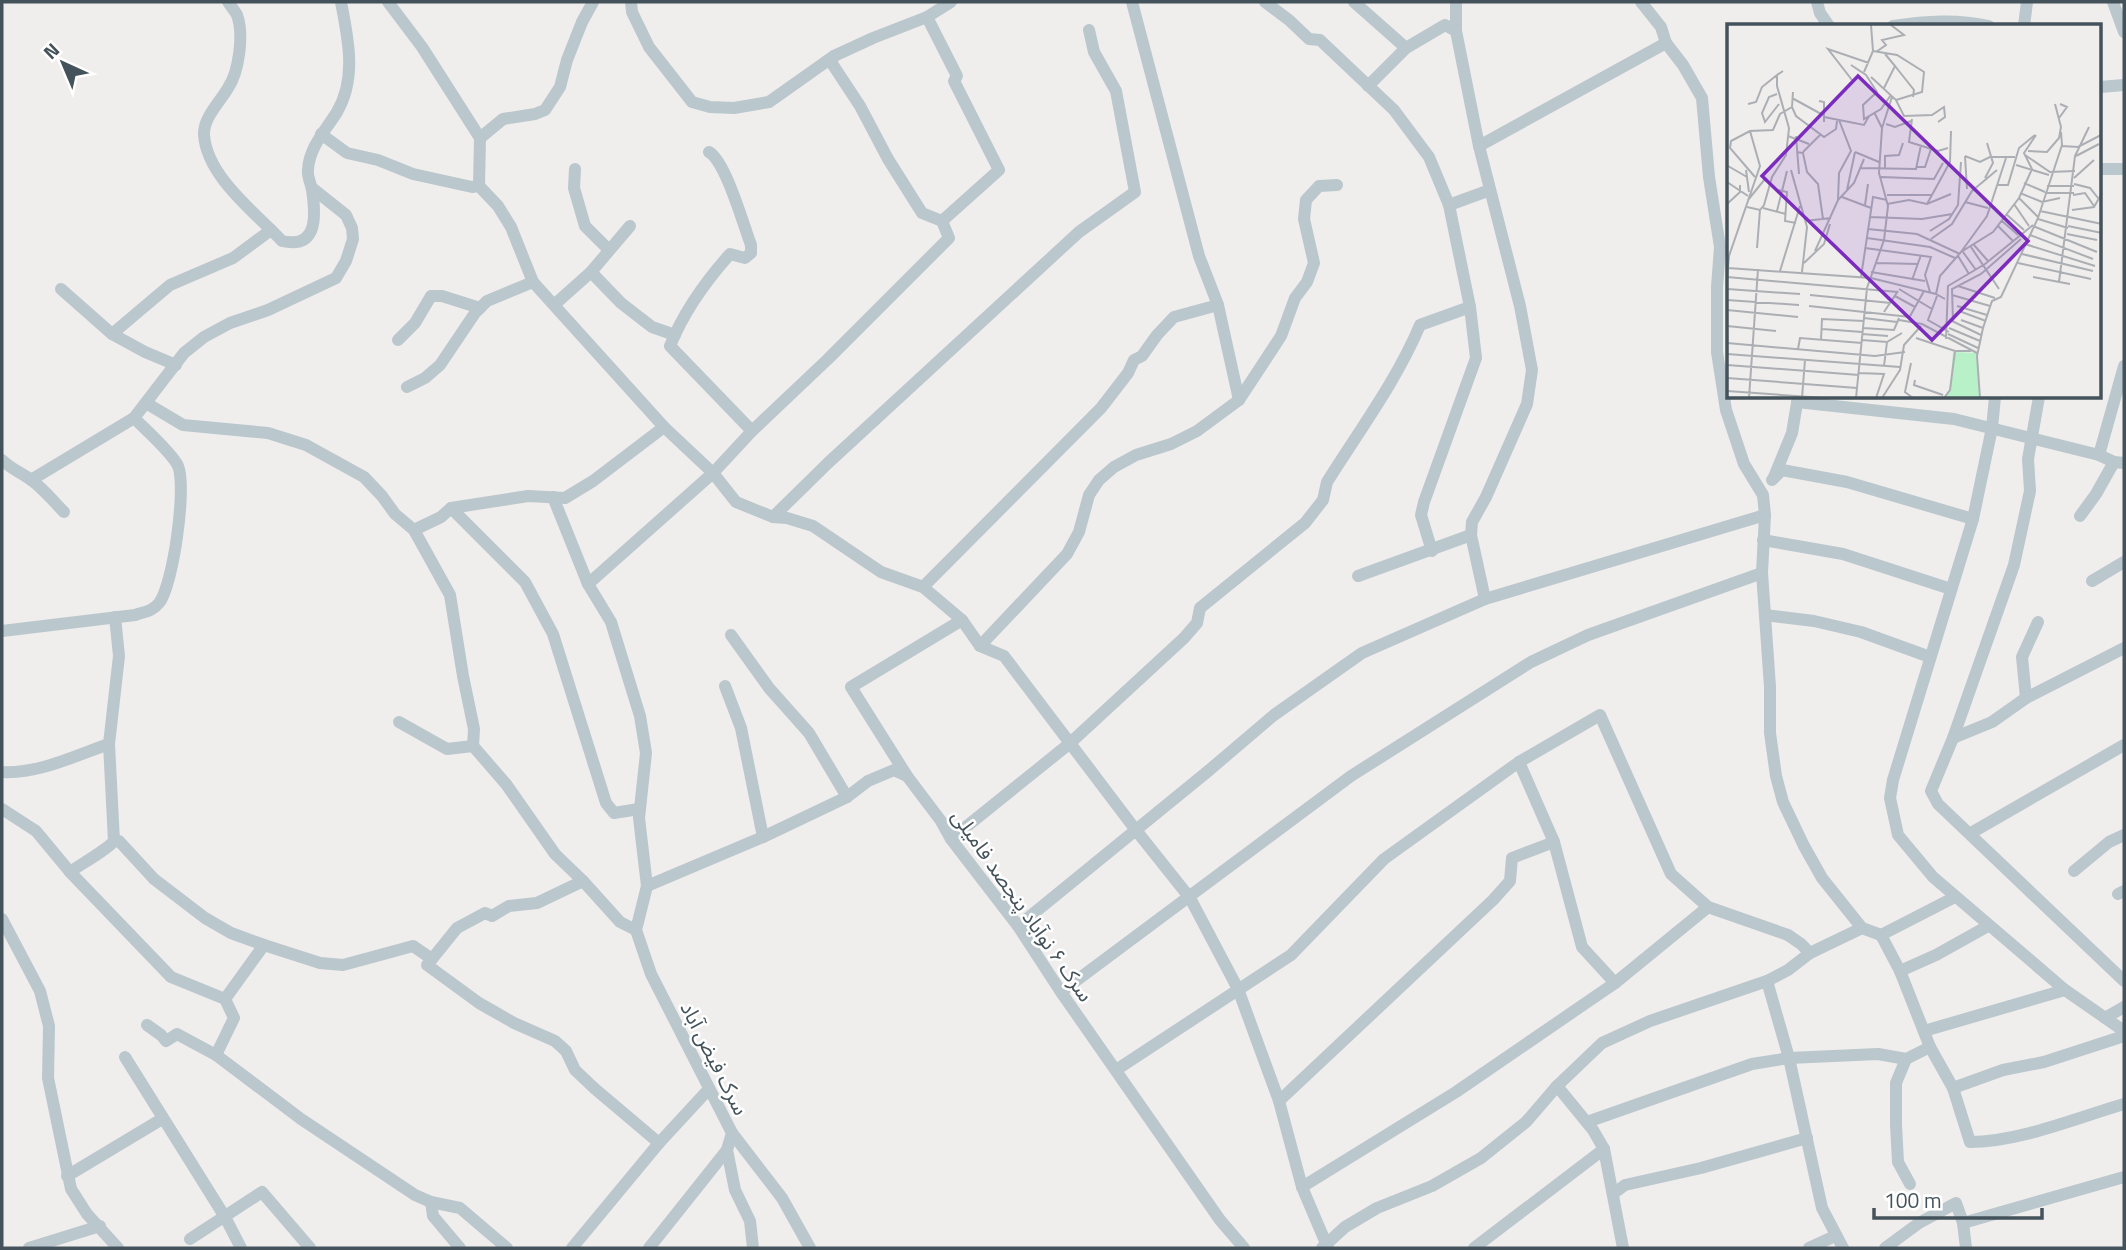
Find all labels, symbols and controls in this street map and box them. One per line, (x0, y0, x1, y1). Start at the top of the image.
inset map (1727, 24, 2102, 399)
north arrow (28, 28, 98, 98)
text: N (36, 35, 66, 65)
street label: سرک ۶ نوآباد پنجصد فامیلی (944, 802, 1102, 1008)
street label: سرک فيض آباد (673, 996, 757, 1120)
scale bar (1874, 1176, 2042, 1220)
text: 100 m (1884, 1184, 1941, 1216)

